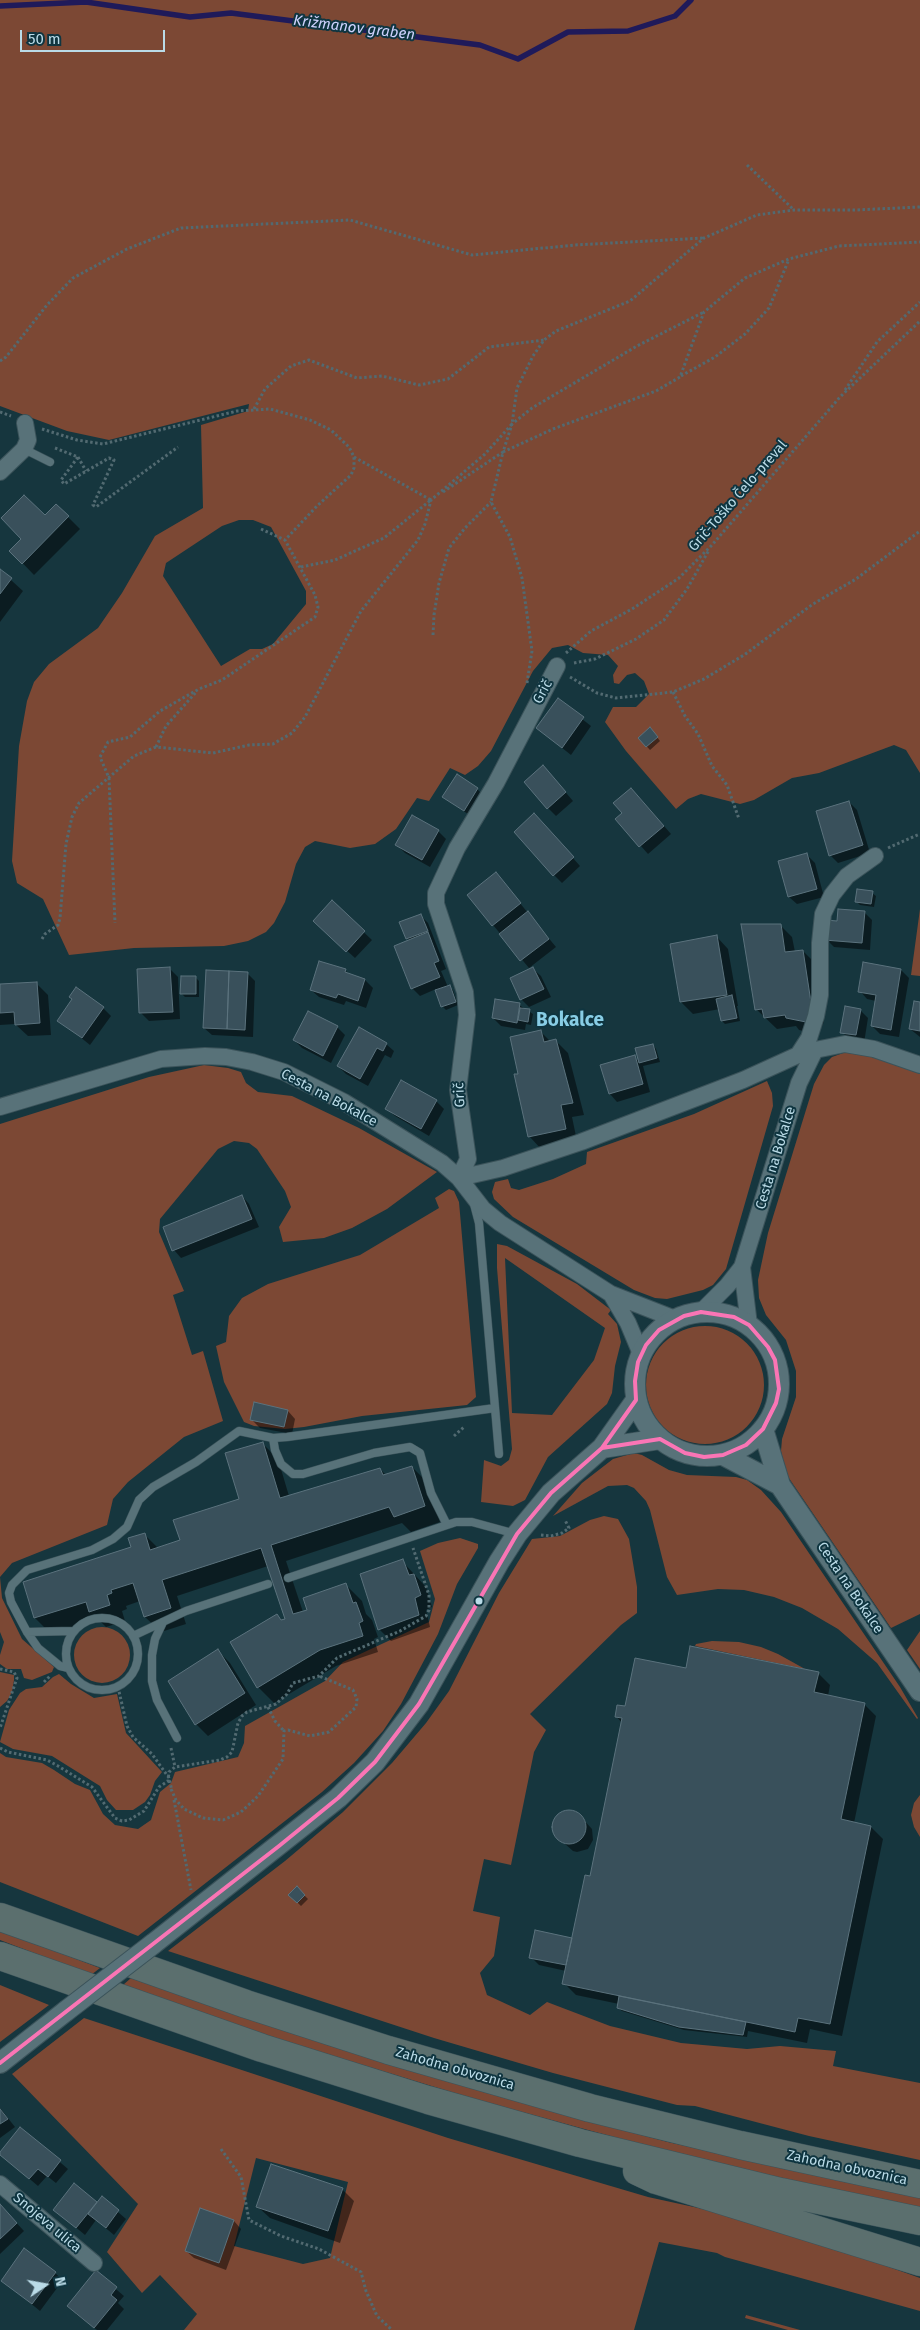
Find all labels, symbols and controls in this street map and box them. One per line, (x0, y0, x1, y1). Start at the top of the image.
water label: Križmanov graben (292, 12, 416, 44)
scale bar (22, 20, 168, 52)
text: 50 m (28, 30, 61, 48)
street label: Grič-Toško Čelo-preval (685, 437, 791, 555)
street label: Grič (530, 677, 556, 707)
district label: Bokalce (536, 1010, 604, 1032)
street label: Cesta na Bokalce (278, 1066, 380, 1130)
street label: Grič (451, 1082, 469, 1108)
street label: Cesta na Bokalce (752, 1105, 800, 1211)
street label: Cesta na Bokalce (813, 1539, 887, 1637)
unlabelled marker (474, 1596, 484, 1606)
street label: Zahodna obvoznica (394, 2044, 516, 2094)
street label: Zahodna obvoznica (785, 2147, 909, 2189)
street label: Snojeva ulica (9, 2190, 85, 2256)
north arrow (20, 2260, 70, 2310)
text: N (51, 2275, 69, 2288)

